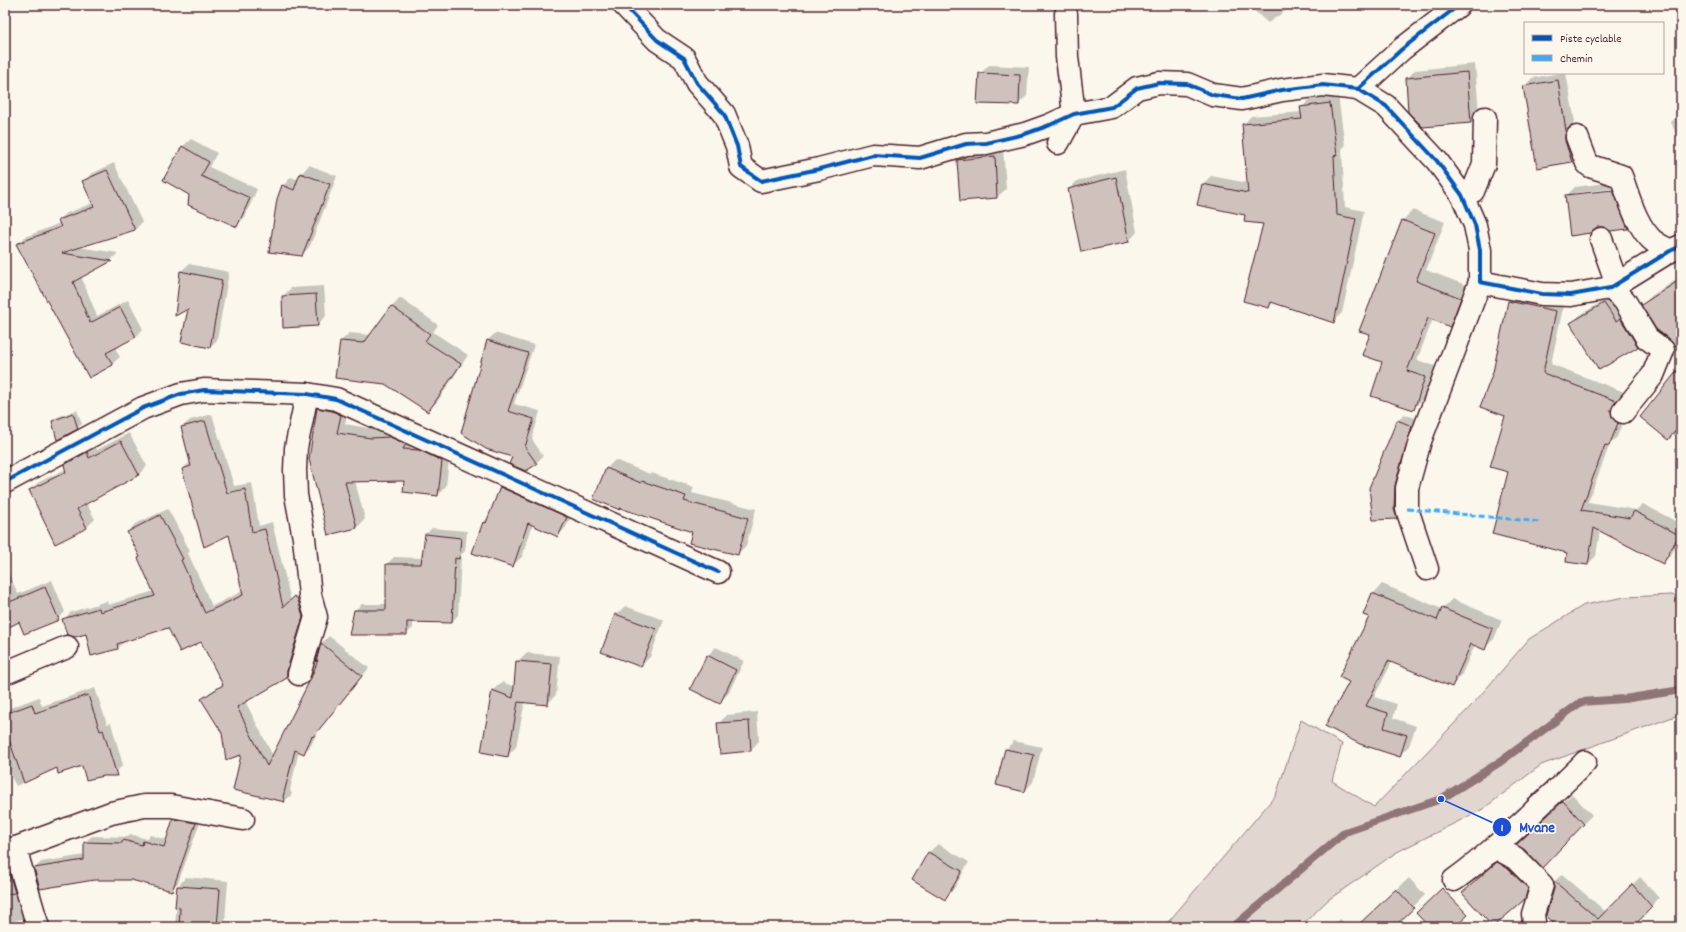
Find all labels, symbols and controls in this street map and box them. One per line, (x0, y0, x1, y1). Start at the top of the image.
legend (1524, 22, 1664, 74)
text: Piste cyclable (1560, 31, 1621, 48)
text: Chemin (1560, 51, 1593, 68)
callout: Mvane (1492, 813, 1563, 840)
text: Mvane (1519, 818, 1555, 840)
text: 1 (1501, 820, 1504, 837)

